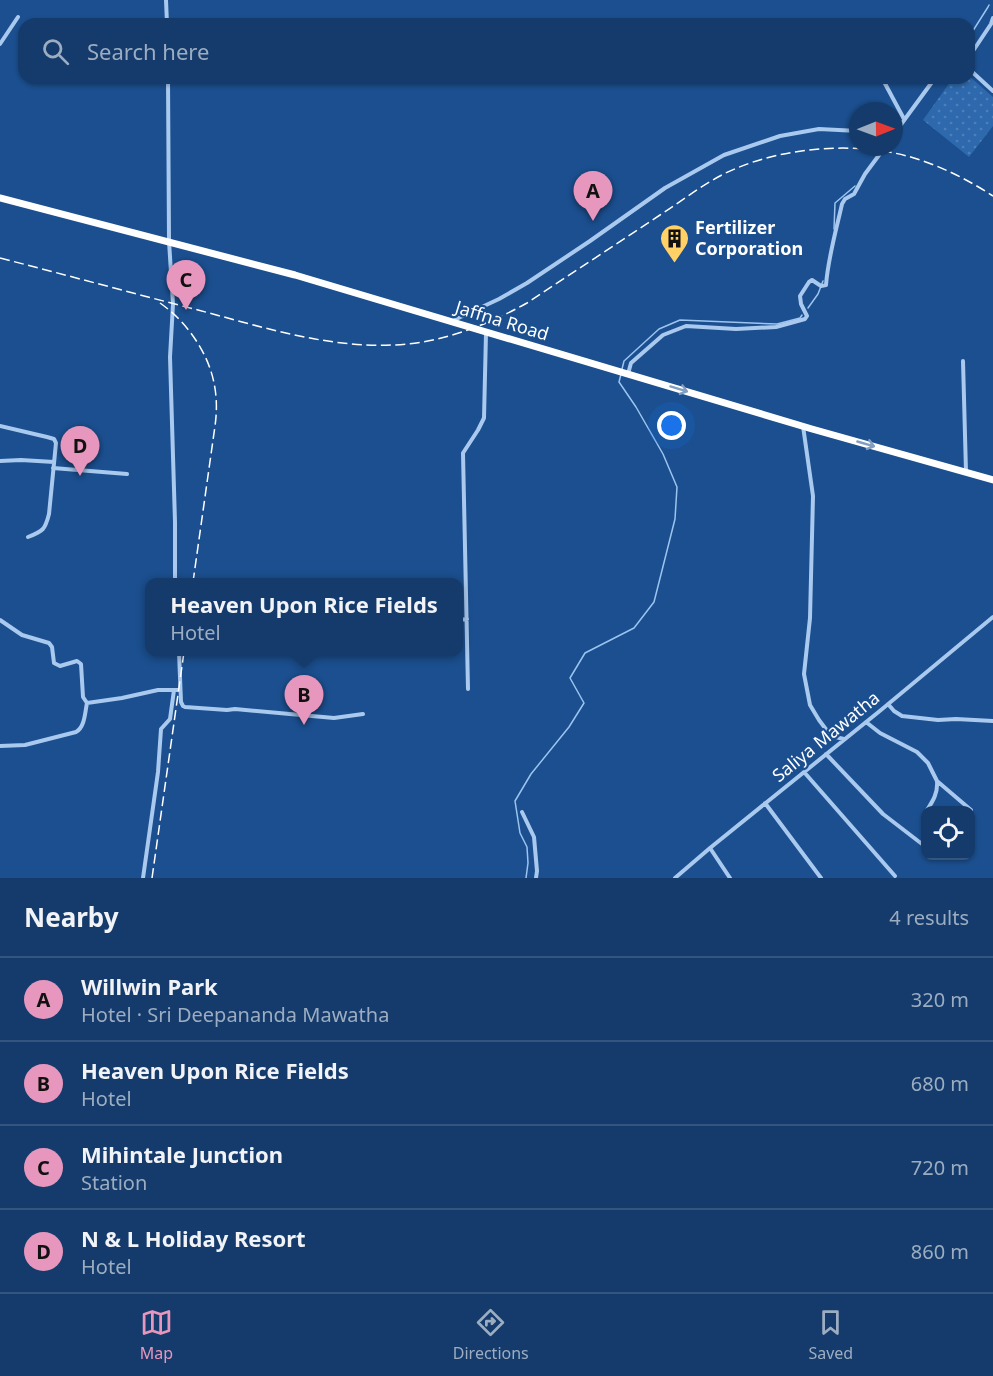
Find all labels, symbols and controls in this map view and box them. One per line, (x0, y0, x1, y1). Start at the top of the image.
search box (18, 18, 975, 84)
icon: search (39, 35, 72, 68)
text: Search here (87, 36, 209, 66)
north arrow (849, 102, 903, 156)
pin: A (574, 172, 612, 221)
place label: Fertilizer Corporation (695, 215, 803, 260)
building icon: Fertilizer Corporation (658, 222, 690, 264)
pin: C (166, 260, 206, 310)
street label: Jaffna Road (451, 294, 552, 346)
one-way arrow (669, 384, 688, 395)
your location (657, 411, 686, 440)
pin: D (60, 426, 100, 476)
one-way arrow (856, 439, 875, 450)
popup (145, 578, 463, 656)
text: Heaven Upon Rice Fields (170, 589, 438, 619)
text: Hotel (170, 619, 221, 646)
pin: B (284, 676, 324, 725)
street label: Saliya Mawatha (767, 685, 884, 787)
map controls (921, 806, 975, 860)
button: locate (921, 806, 975, 860)
text: Nearby (24, 899, 119, 935)
text: 4 results (889, 904, 969, 931)
text: Willwin Park (81, 971, 218, 1001)
text: A (37, 986, 50, 1013)
text: 320 m (911, 986, 969, 1013)
text: Hotel · Sri Deepananda Mawatha (81, 1001, 389, 1028)
text: Heaven Upon Rice Fields (81, 1055, 349, 1085)
text: B (37, 1070, 50, 1097)
text: 680 m (911, 1070, 969, 1097)
text: Hotel (81, 1085, 132, 1112)
text: Mihintale Junction (81, 1139, 283, 1169)
text: C (37, 1154, 50, 1181)
text: 720 m (911, 1154, 969, 1181)
text: Station (81, 1169, 147, 1196)
text: N & L Holiday Resort (81, 1223, 306, 1253)
text: D (36, 1238, 51, 1265)
text: 860 m (911, 1238, 969, 1265)
text: Hotel (81, 1253, 132, 1280)
tab: Map (140, 1306, 173, 1364)
tab: Directions (453, 1306, 529, 1364)
tab: Saved (808, 1306, 853, 1364)

